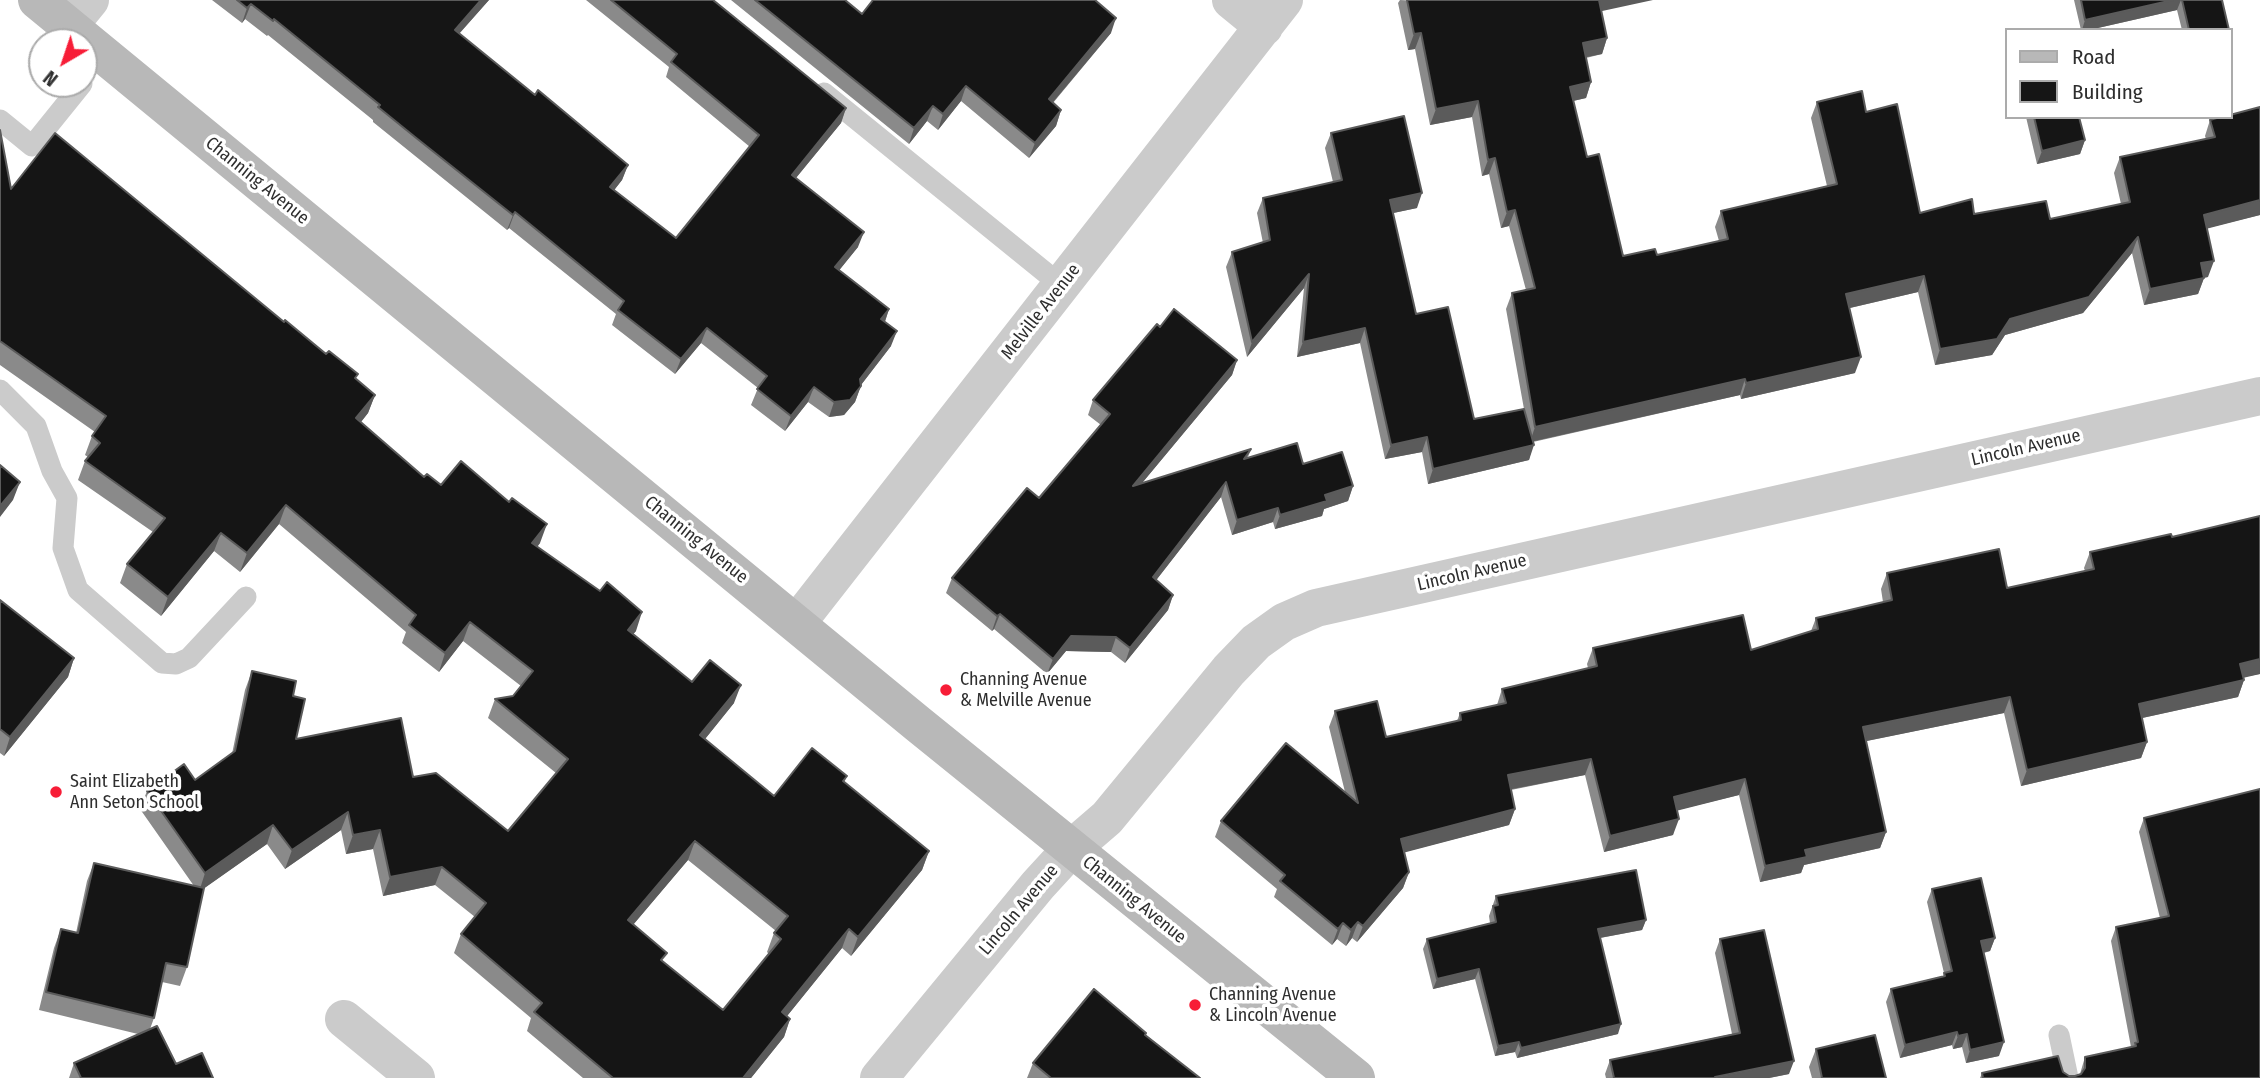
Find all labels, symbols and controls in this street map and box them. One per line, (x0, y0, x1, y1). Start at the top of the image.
north arrow (28, 28, 98, 98)
legend (2004, 28, 2232, 119)
text: Road (2072, 44, 2116, 70)
text: N (39, 66, 62, 91)
text: Building (2072, 79, 2143, 105)
street label: Channing Avenue (201, 133, 313, 229)
street label: Melville Avenue (997, 260, 1085, 364)
street label: Lincoln Avenue (1969, 425, 2083, 471)
street label: Channing Avenue (640, 492, 752, 588)
street label: Lincoln Avenue (1415, 550, 1529, 596)
place label: Channing Avenue & Melville Avenue (960, 669, 1092, 712)
marker: Channing Avenue & Melville Avenue (938, 682, 954, 698)
place label: Saint Elizabeth Ann Seton School (70, 771, 199, 814)
marker: Saint Elizabeth Ann Seton School (48, 784, 64, 800)
street label: Channing Avenue (1078, 852, 1190, 948)
street label: Lincoln Avenue (975, 860, 1063, 960)
place label: Channing Avenue & Lincoln Avenue (1209, 984, 1337, 1026)
marker: Channing Avenue & Lincoln Avenue (1187, 997, 1203, 1013)

